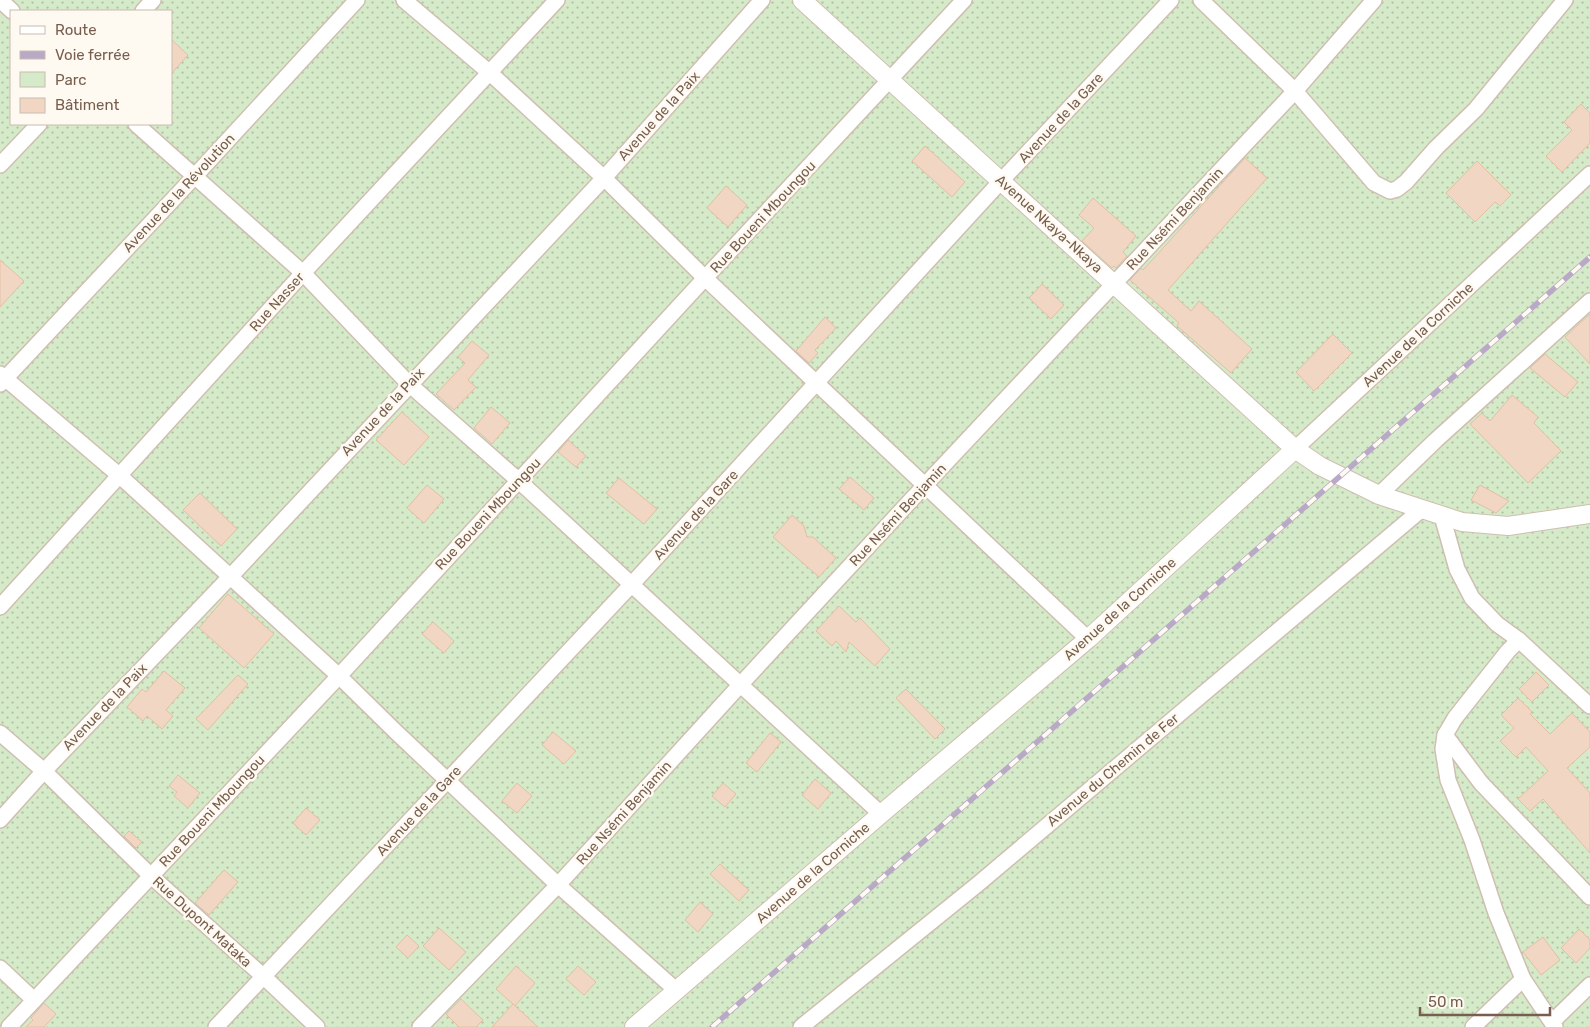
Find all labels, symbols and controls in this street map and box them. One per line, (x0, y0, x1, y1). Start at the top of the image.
legend (10, 10, 172, 125)
text: Route (55, 21, 97, 39)
text: Voie ferrée (55, 46, 130, 64)
street label: Avenue de la Paix (614, 68, 704, 164)
street label: Avenue de la Gare (1015, 69, 1107, 167)
text: Parc (55, 71, 87, 89)
text: Bâtiment (55, 96, 119, 114)
street label: Avenue de la Révolution (120, 130, 238, 256)
street label: Rue Boueni Mboungou (707, 157, 819, 277)
street label: Rue Nsémi Benjamin (1123, 164, 1227, 274)
street label: Avenue Nkaya-Nkaya (992, 171, 1106, 277)
street label: Rue Nasser (246, 268, 308, 335)
street label: Avenue de la Corniche (1359, 279, 1477, 391)
street label: Avenue de la Paix (338, 364, 428, 460)
street label: Rue Boueni Mboungou (432, 454, 544, 574)
street label: Rue Nsémi Benjamin (846, 460, 950, 570)
street label: Avenue de la Gare (650, 466, 742, 564)
street label: Avenue de la Corniche (1060, 554, 1180, 664)
street label: Avenue de la Paix (59, 660, 151, 754)
street label: Avenue du Chemin de Fer (1044, 709, 1183, 830)
street label: Rue Boueni Mboungou (156, 751, 268, 871)
street label: Rue Nsémi Benjamin (573, 757, 675, 869)
street label: Avenue de la Gare (373, 762, 465, 860)
street label: Avenue de la Corniche (753, 819, 874, 927)
street label: Rue Dupont Mataka (149, 873, 255, 971)
scale bar (1420, 984, 1550, 1016)
text: 50 m (1428, 993, 1463, 1011)

